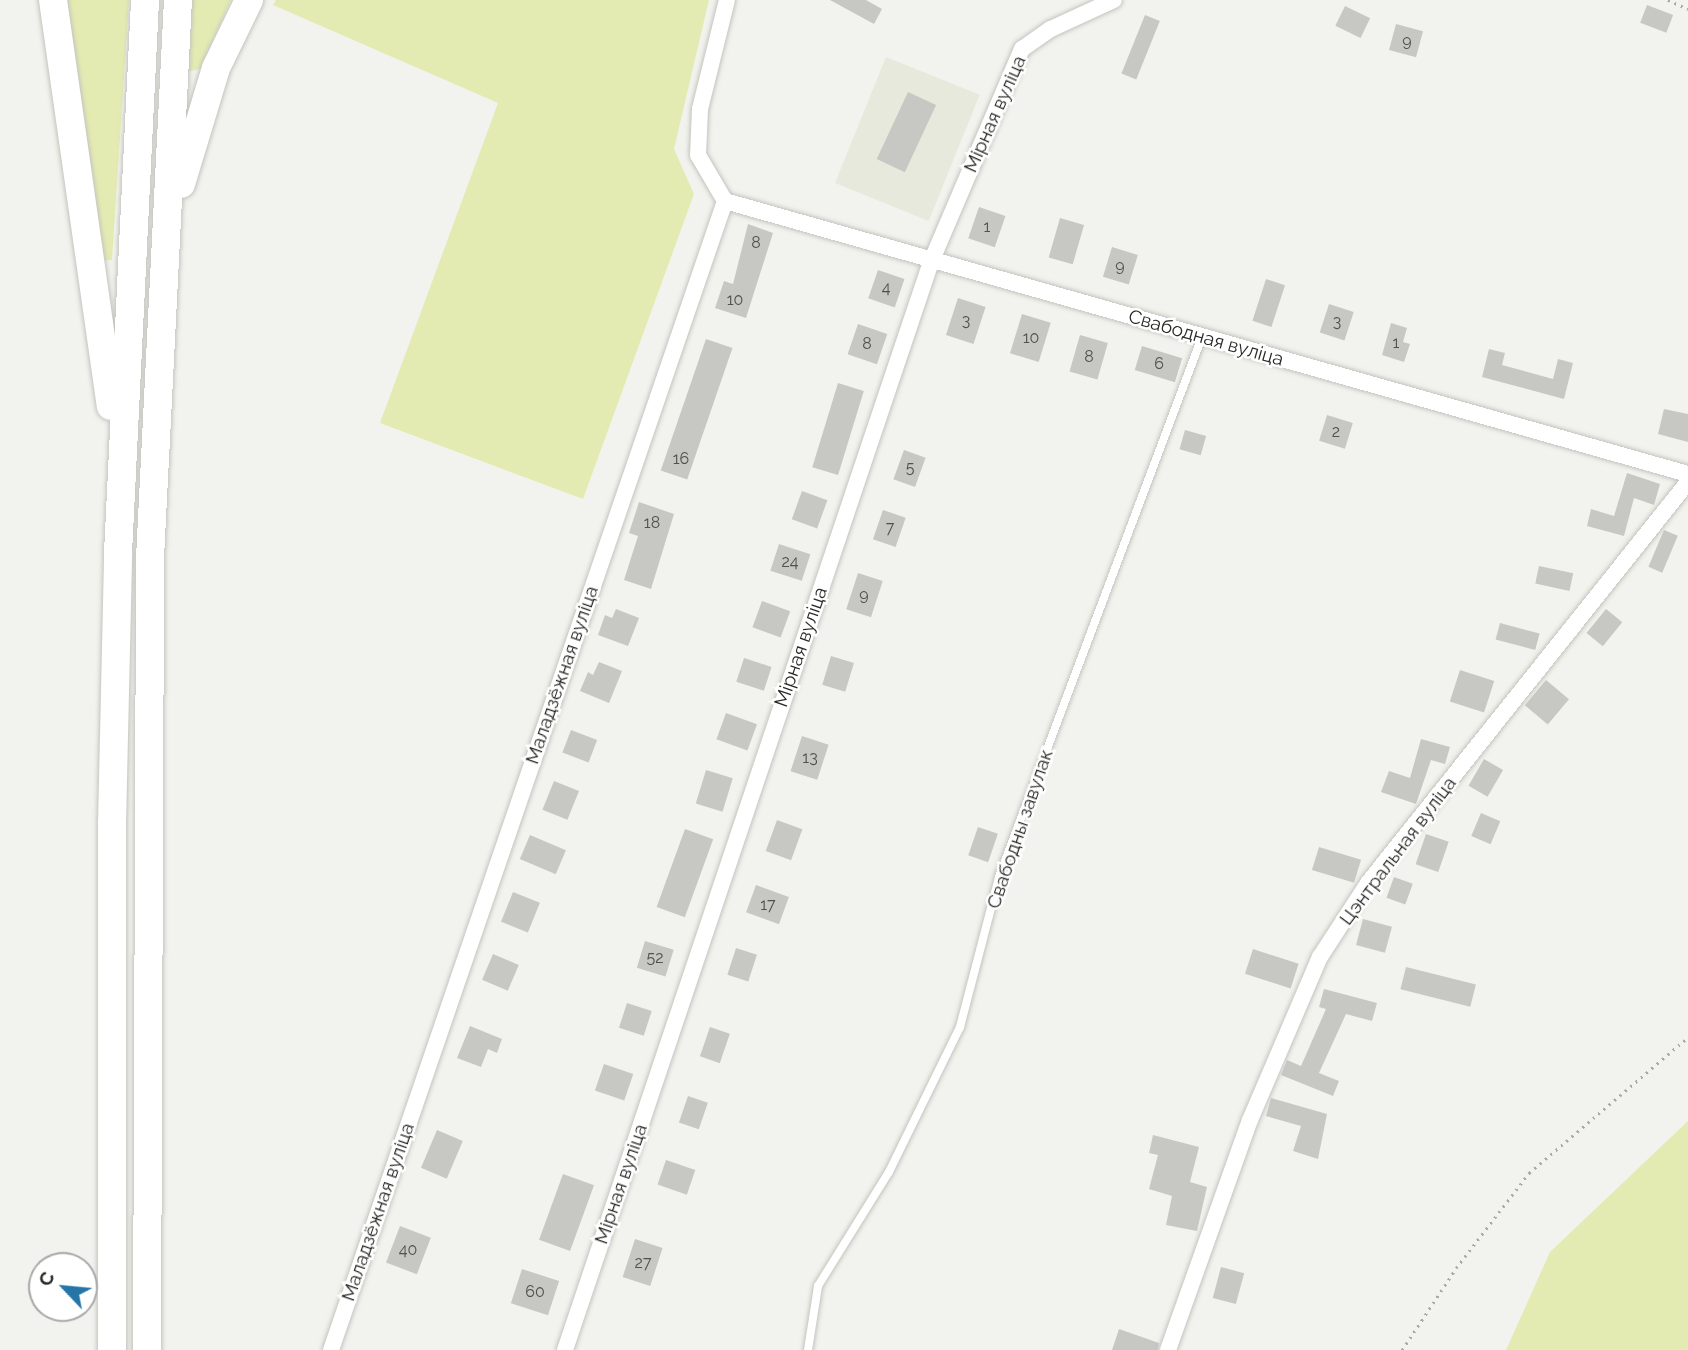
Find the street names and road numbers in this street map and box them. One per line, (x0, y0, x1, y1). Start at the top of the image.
street label: Мірная вуліца (959, 52, 1031, 176)
street label: Свабодная вуліца (1126, 305, 1286, 371)
street label: Маладзёжная вуліца (521, 583, 603, 767)
street label: Мірная вуліца (770, 584, 832, 710)
street label: Свабодны завулак (982, 746, 1058, 912)
street label: Цэнтральная вуліца (1335, 772, 1461, 930)
street label: Маладзёжная вуліца (337, 1120, 419, 1304)
street label: Мірная вуліца (590, 1121, 652, 1247)

